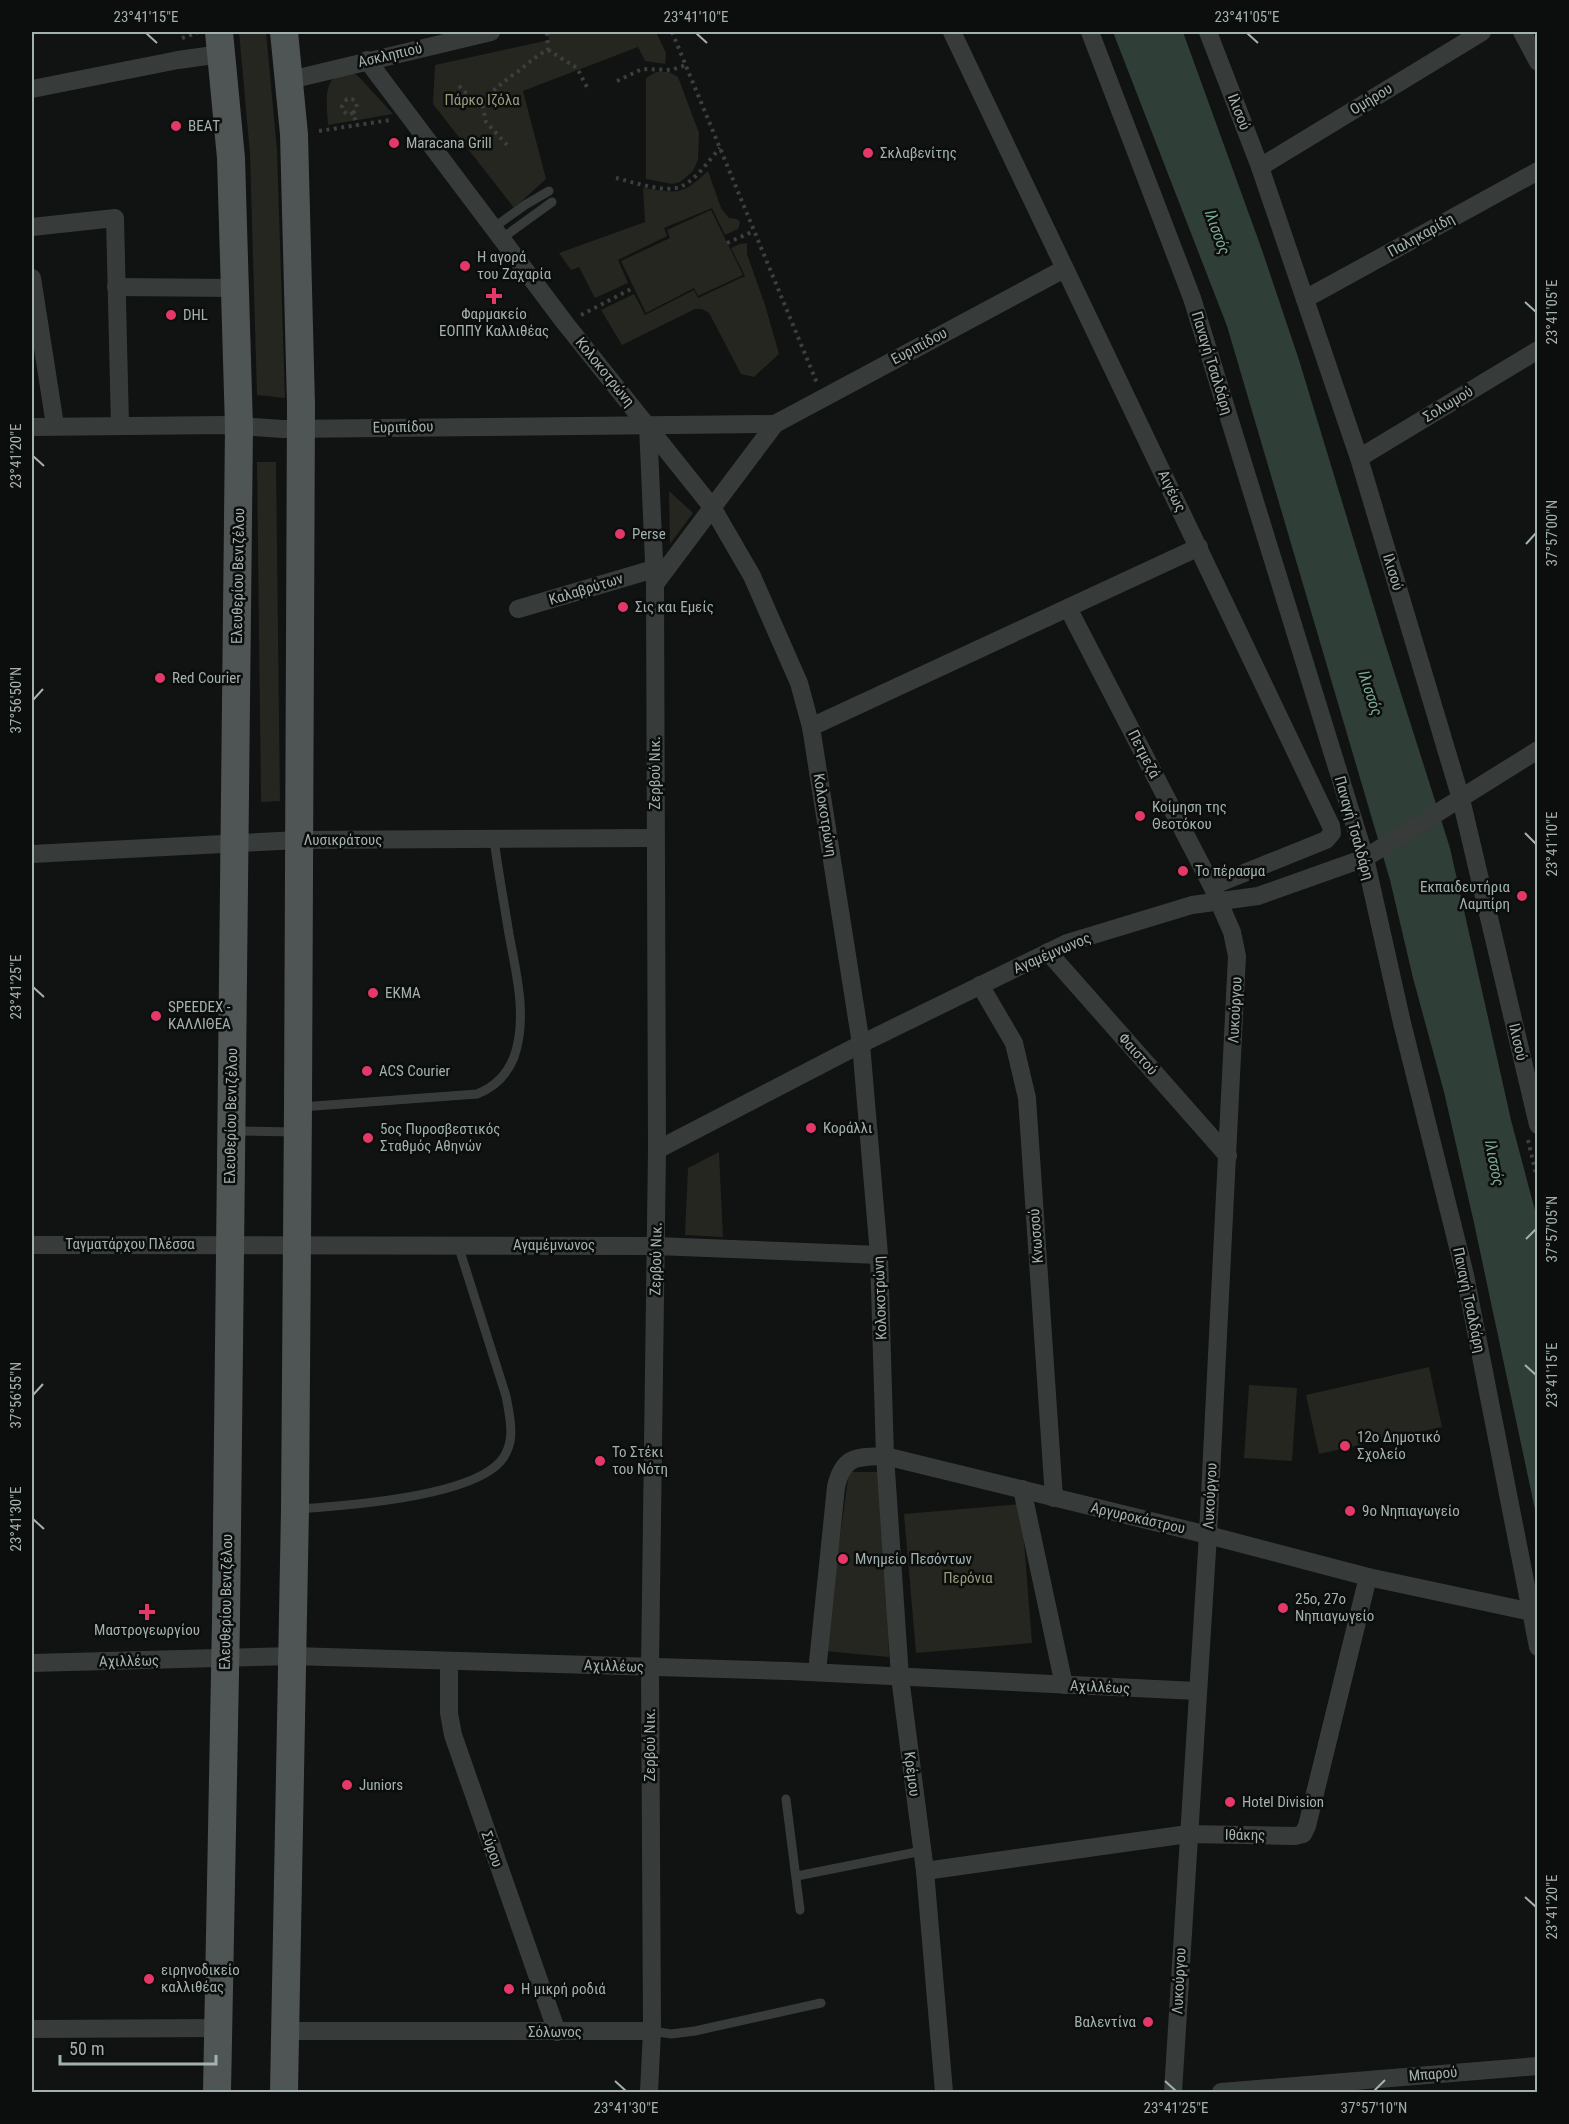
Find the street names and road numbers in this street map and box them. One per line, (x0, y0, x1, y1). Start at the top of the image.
street label: Ασκληπιού (356, 39, 424, 71)
street label: Ομήρου (1347, 79, 1395, 119)
street label: Ιλισού (1224, 91, 1254, 133)
street label: Παληκαρίδη (1385, 209, 1457, 261)
street label: Παναγή Τσαλδάρη (1188, 309, 1236, 417)
street label: Ευριπίδου (888, 324, 950, 368)
street label: Κολοκοτρώνη (572, 334, 638, 410)
street label: Σολωμού (1420, 382, 1476, 426)
street label: Ευριπίδου (372, 417, 434, 437)
street label: Αιγέως (1154, 467, 1190, 515)
street label: Ελευθερίου Βενιζέλου (228, 508, 248, 644)
street label: Ιλισού (1379, 551, 1407, 593)
street label: Καλαβρύτων (547, 569, 626, 609)
street label: Πετμεζά (1124, 727, 1164, 782)
street label: Ζερβού Νικ. (646, 736, 664, 810)
street label: Κολοκοτρώνη (810, 772, 840, 858)
street label: Παναγή Τσαλδάρη (1331, 774, 1377, 882)
street label: Λυσικράτους (304, 831, 382, 849)
street label: Αγαμέμνωνος (1011, 929, 1093, 977)
street label: Λυκούργου (1224, 976, 1246, 1044)
street label: Ιλισού (1505, 1022, 1531, 1062)
street label: Φαιστού (1115, 1029, 1161, 1079)
street label: Ελευθερίου Βενιζέλου (221, 1048, 241, 1184)
street label: Κνωσσού (1025, 1208, 1047, 1264)
street label: Ζερβού Νικ. (646, 1222, 666, 1296)
street label: Ταγματάρχου Πλέσσα (65, 1235, 195, 1253)
street label: Αγαμέμνωνος (513, 1236, 595, 1254)
street label: Παναγή Τσαλδάρη (1449, 1246, 1489, 1354)
street label: Κολοκοτρώνη (870, 1256, 890, 1340)
street label: Λυκούργου (1199, 1462, 1221, 1530)
street label: Αργυροκάστρου (1089, 1498, 1187, 1538)
street label: Ελευθερίου Βενιζέλου (216, 1534, 236, 1670)
street label: Αχιλλέως (99, 1651, 159, 1671)
street label: Αχιλλέως (584, 1656, 644, 1676)
street label: Αχιλλέως (1069, 1676, 1131, 1698)
street label: Ζερβού Νικ. (641, 1708, 659, 1782)
street label: Κρέμου (900, 1751, 924, 1797)
street label: Ιθάκης (1225, 1826, 1265, 1844)
street label: Σύρου (477, 1829, 507, 1869)
street label: Λυκούργου (1168, 1947, 1190, 2015)
street label: Σόλωνος (528, 2023, 582, 2041)
street label: Μπαρού (1408, 2063, 1458, 2085)

